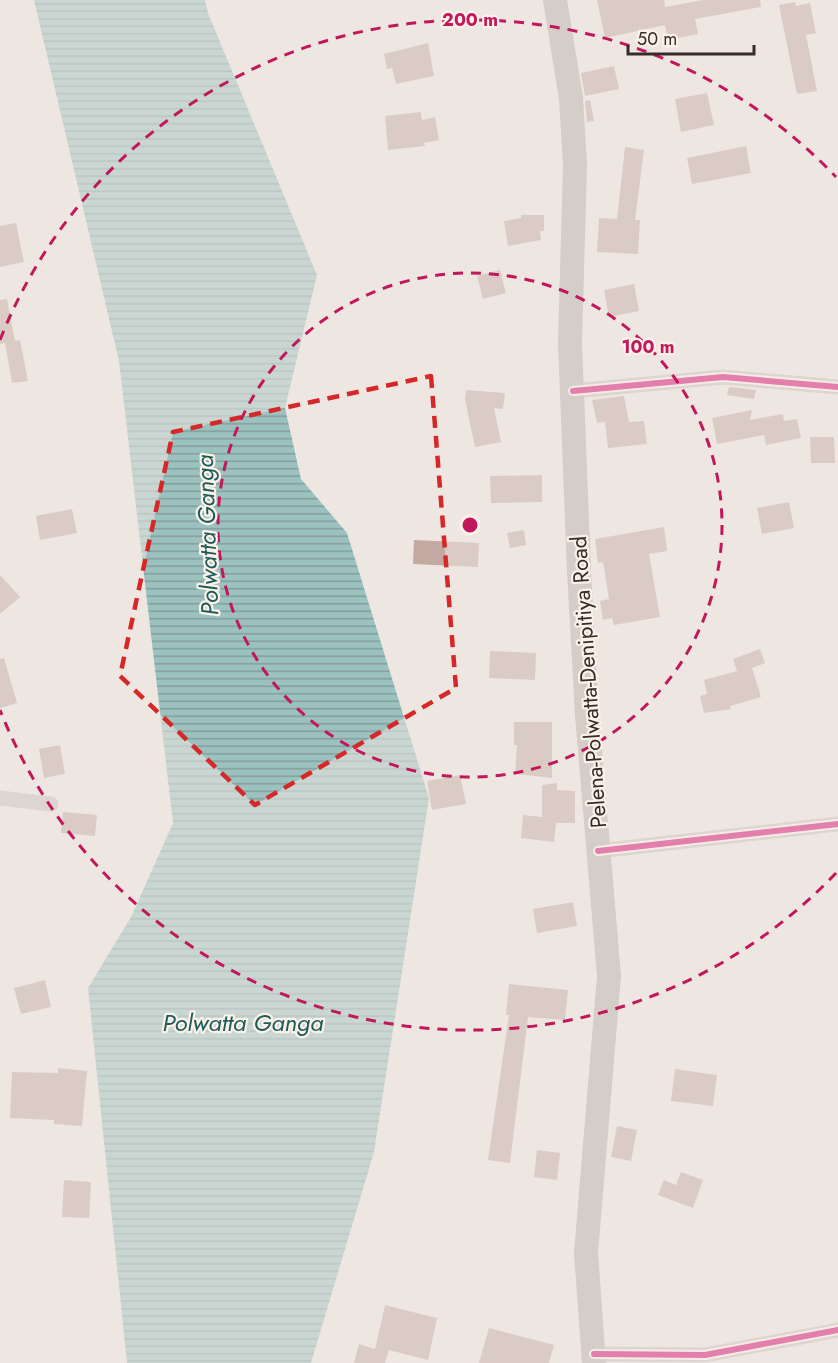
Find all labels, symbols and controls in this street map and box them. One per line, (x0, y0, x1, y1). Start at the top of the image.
text: 200 m (442, 7, 498, 33)
scale bar (628, 18, 754, 56)
text: 50 m (637, 26, 677, 52)
text: 100 m (621, 334, 675, 360)
water label: Polwatta Ganga (187, 454, 227, 616)
centre of rings (460, 515, 480, 535)
street label: Pelena-Polwatta-Denipitiya Road (562, 535, 614, 829)
water label: Polwatta Ganga (163, 1005, 324, 1040)

